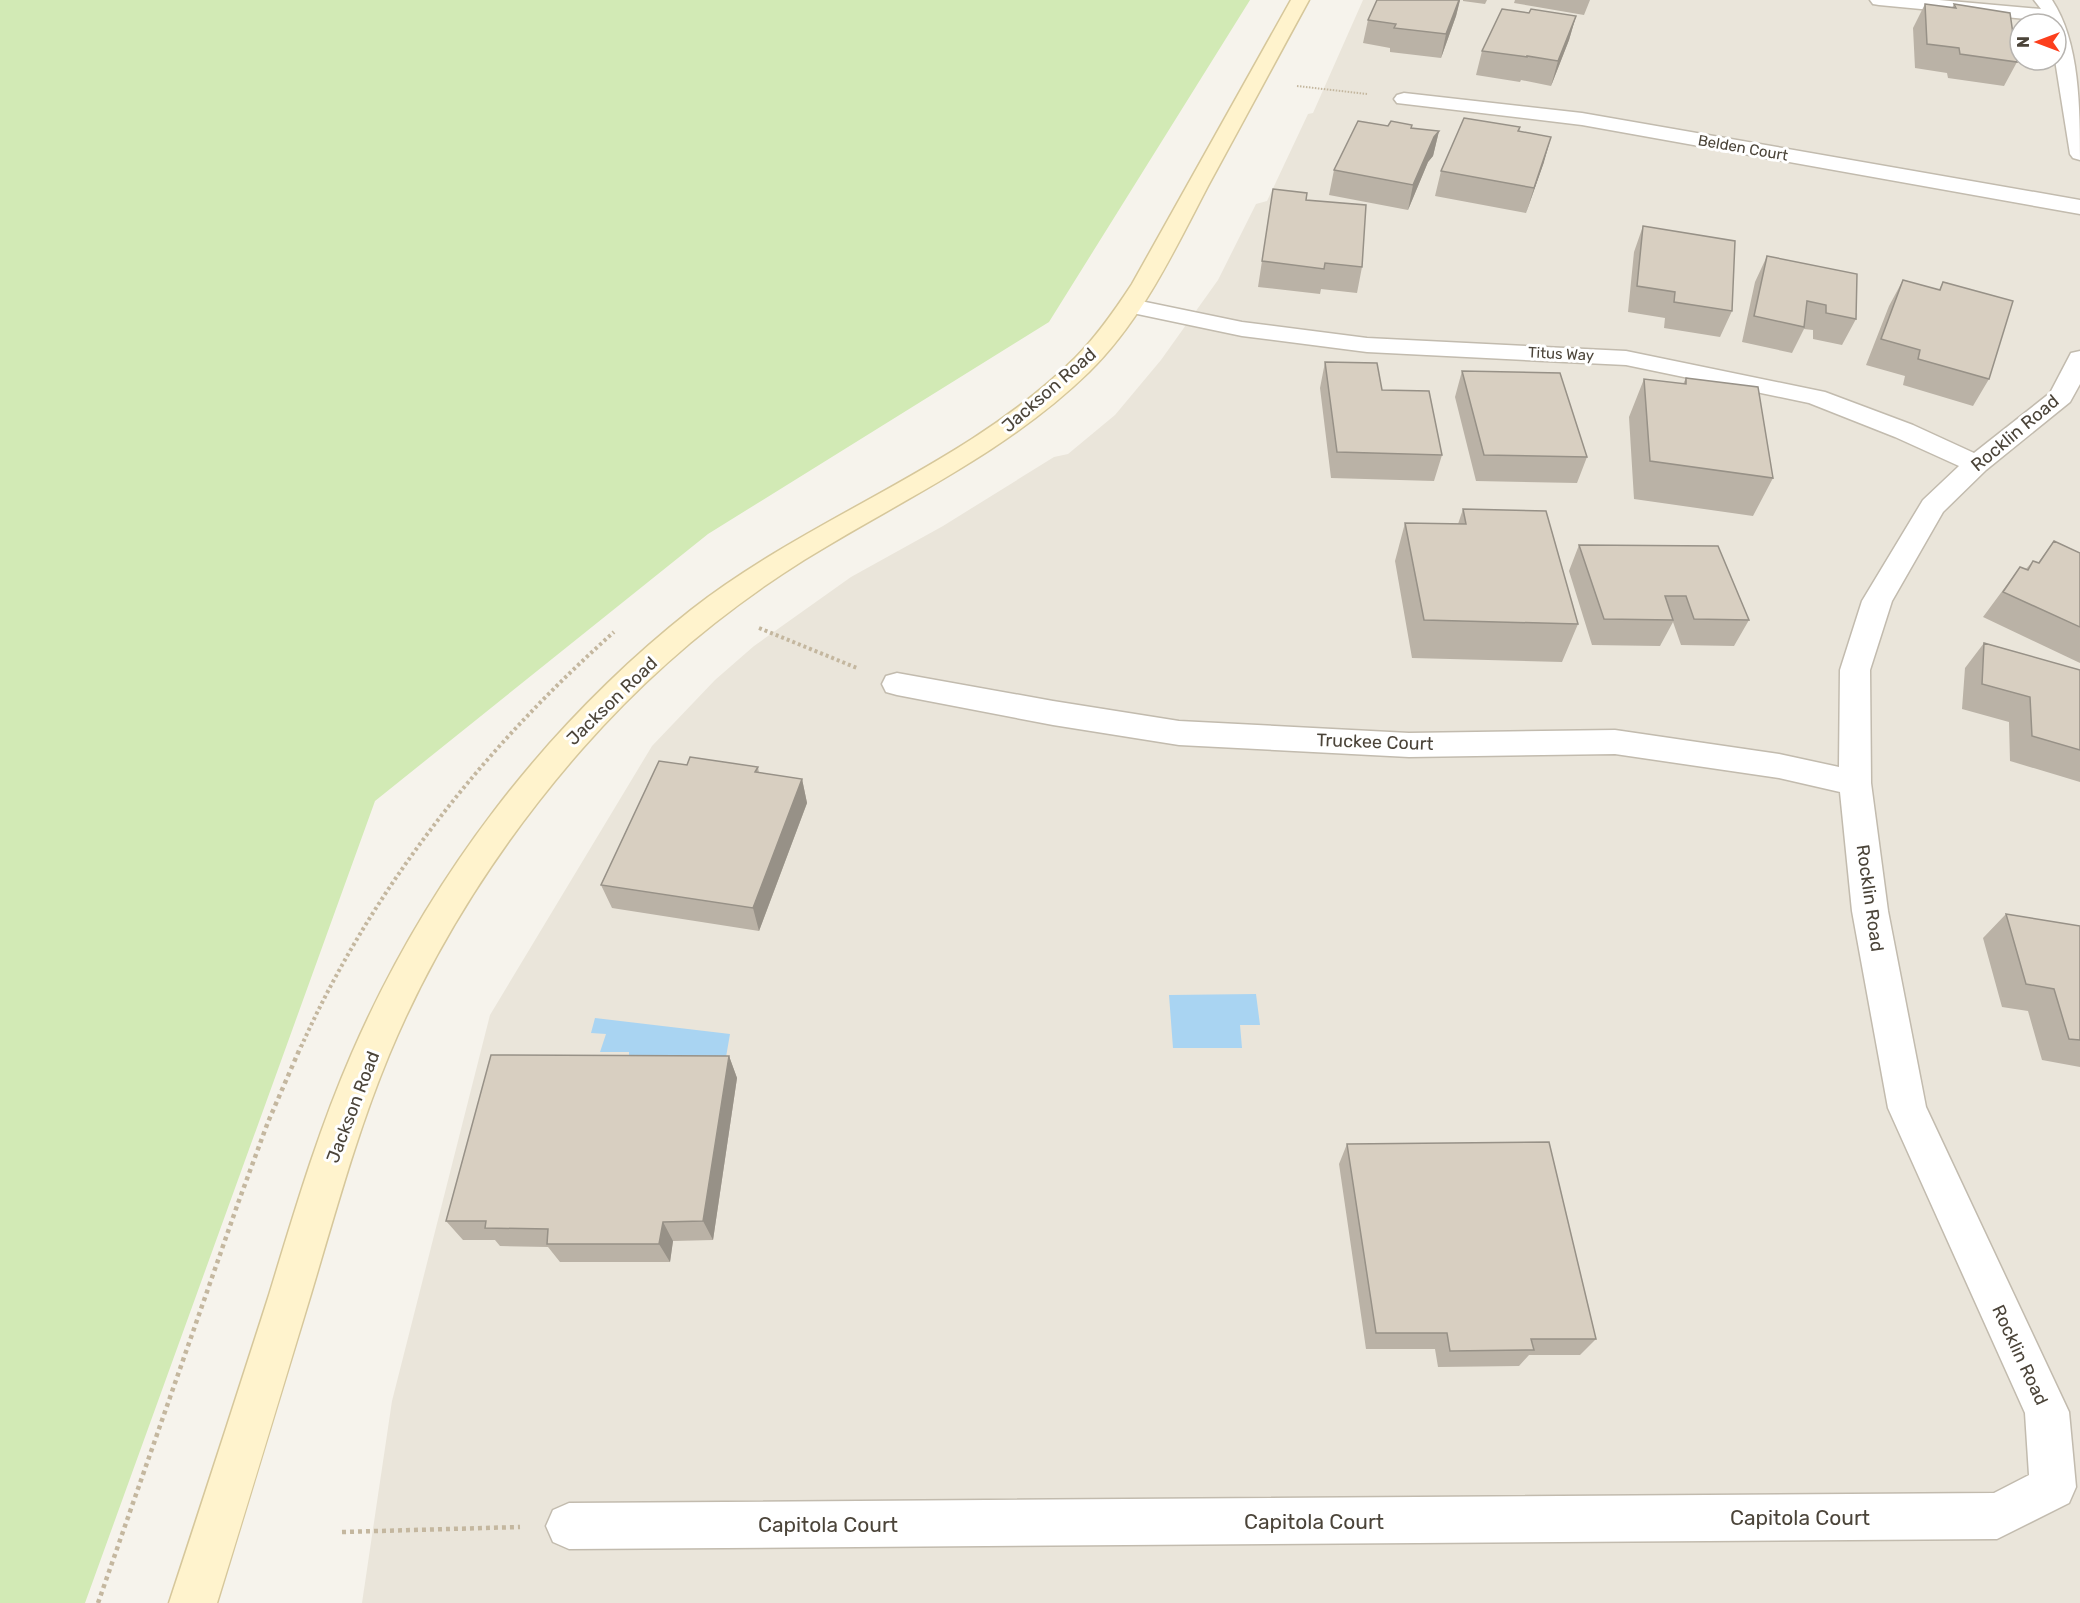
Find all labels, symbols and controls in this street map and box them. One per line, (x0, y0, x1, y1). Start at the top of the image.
north arrow (2008, 12, 2068, 72)
text: N (2014, 36, 2033, 48)
street label: Belden Court (1696, 131, 1790, 165)
street label: Jackson Road (997, 343, 1101, 437)
street label: Titus Way (1527, 343, 1595, 365)
street label: Rocklin Road (1967, 390, 2063, 476)
street label: Jackson Road (562, 652, 662, 750)
street label: Truckee Court (1316, 729, 1434, 755)
street label: Rocklin Road (1852, 843, 1888, 953)
street label: Jackson Road (322, 1048, 384, 1166)
street label: Rocklin Road (1987, 1301, 2053, 1409)
street label: Capitola Court (1730, 1505, 1870, 1530)
street label: Capitola Court (1244, 1509, 1384, 1534)
street label: Capitola Court (758, 1512, 898, 1537)

